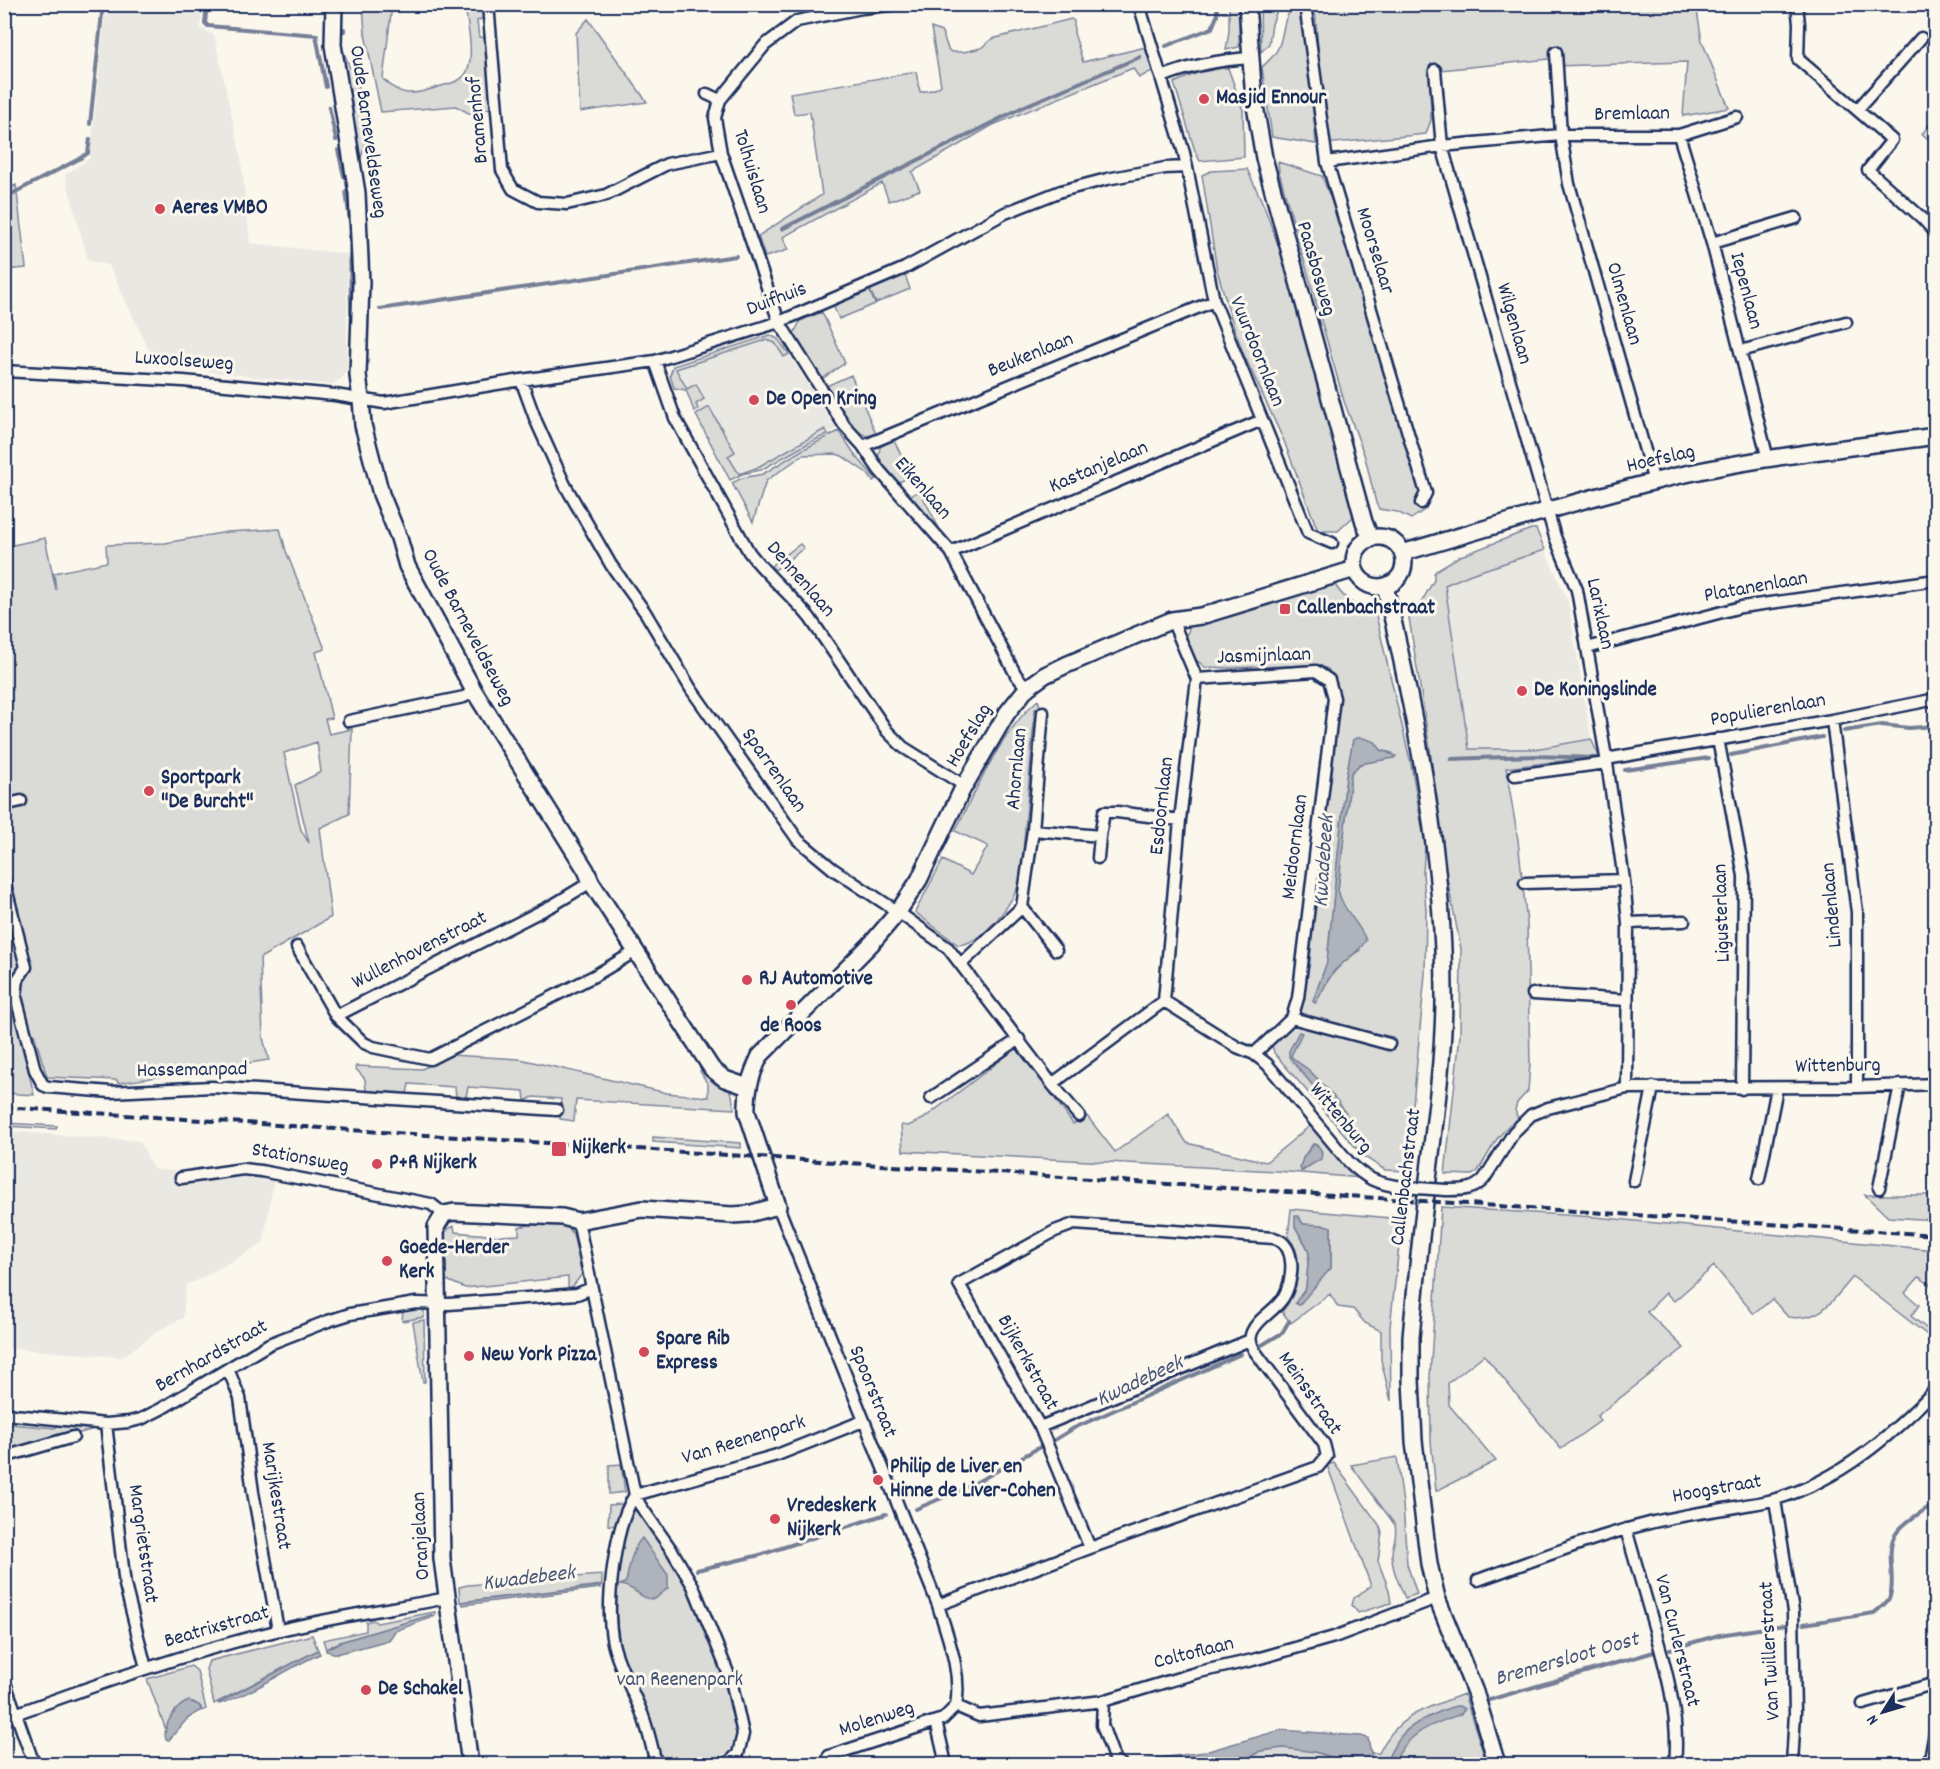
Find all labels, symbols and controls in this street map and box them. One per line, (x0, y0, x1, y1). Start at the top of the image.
street label: Oude Barneveldseweg (340, 44, 394, 220)
street label: Bramenhof (460, 75, 498, 165)
place label: Masjid Ennour (1216, 84, 1327, 114)
marker: Masjid Ennour (1197, 92, 1211, 106)
street label: Bremlaan (1594, 99, 1670, 131)
street label: Tolhuislaan (724, 126, 778, 218)
place label: Aeres VMBO (172, 194, 268, 224)
marker: Aeres VMBO (153, 202, 167, 216)
street label: Moorselaar (1347, 204, 1401, 298)
street label: Paasbosweg (1287, 218, 1343, 320)
street label: Iepenlaan (1720, 249, 1770, 333)
street label: Olmenlaan (1597, 259, 1649, 349)
street label: Duifhuis (742, 275, 812, 325)
street label: Wilgenlaan (1487, 280, 1539, 368)
street label: Vuurdoornlaan (1220, 292, 1292, 412)
street label: Beukenlaan (984, 325, 1078, 387)
street label: Luxoolseweg (133, 344, 235, 380)
place label: De Open Kring (766, 385, 877, 415)
marker: De Open Kring (747, 393, 761, 407)
street label: Kastanjelaan (1045, 434, 1153, 502)
street label: Hoefslag (1624, 438, 1698, 482)
street label: Eikenlaan (886, 451, 958, 527)
street label: Dennenlaan (758, 535, 842, 625)
street label: Oude Barneveldseweg (413, 544, 521, 712)
street label: Platanenlaan (1702, 564, 1810, 612)
street label: Larixlaan (1577, 576, 1621, 652)
place label: Callenbachstraat (1297, 594, 1435, 624)
marker: Callenbachstraat (1278, 602, 1292, 616)
street label: Jasmijnlaan (1216, 640, 1312, 674)
place label: De Koningslinde (1534, 676, 1657, 706)
marker: De Koningslinde (1515, 684, 1529, 698)
street label: Populierenlaan (1708, 686, 1828, 736)
street label: Hoefslag (939, 698, 1001, 774)
street label: Sparrenlaan (733, 722, 813, 820)
street label: Ahornlaan (999, 727, 1037, 811)
street label: Esdoornlaan (1143, 755, 1183, 857)
place label: Sportpark "De Burcht" (161, 764, 253, 818)
marker: Sportpark "De Burcht" (142, 784, 156, 798)
street label: Meidoornlaan (1275, 793, 1317, 901)
water label: Kwadebeek (1306, 812, 1344, 908)
street label: Lindenlaan (1814, 861, 1852, 949)
street label: Ligusterlaan (1706, 863, 1740, 963)
street label: Wullenhovenstraat (347, 904, 493, 998)
place label: RJ Automotive (759, 965, 873, 995)
marker: RJ Automotive (740, 973, 754, 987)
marker: de Roos (784, 998, 798, 1012)
place label: de Roos (760, 1012, 822, 1042)
street label: Wittenburg (1795, 1051, 1881, 1083)
street label: Hassemanpad (136, 1055, 248, 1087)
street label: Wittenburg (1301, 1077, 1379, 1161)
street label: Callenbachstraat (1384, 1106, 1430, 1247)
place label: Nijkerk (572, 1134, 626, 1164)
street label: Stationsweg (249, 1136, 351, 1182)
marker: Nijkerk (550, 1140, 568, 1158)
place label: P+R Nijkerk (389, 1149, 477, 1179)
marker: P+R Nijkerk (370, 1157, 384, 1171)
place label: Goede-Herder Kerk (399, 1234, 510, 1288)
marker: Goede-Herder Kerk (380, 1254, 394, 1268)
street label: Bijkerkstraat (988, 1310, 1066, 1417)
street label: Bernhardstraat (150, 1312, 274, 1401)
place label: Spare Rib Express (656, 1325, 730, 1379)
place label: New York Pizza (481, 1341, 598, 1371)
street label: Spoorstraat (840, 1341, 904, 1443)
marker: Spare Rib Express (637, 1345, 651, 1359)
street label: Meinsstraat (1269, 1346, 1349, 1442)
water label: Kwadebeek (1092, 1348, 1190, 1416)
marker: New York Pizza (462, 1349, 476, 1363)
street label: Van Reenenpark (679, 1408, 809, 1474)
street label: Marijkestraat (252, 1440, 298, 1552)
place label: Philip de Liver en Hinne de Liver-Cohen (890, 1453, 1056, 1507)
street label: Hoogstraat (1670, 1467, 1764, 1513)
marker: Philip de Liver en Hinne de Liver-Cohen (871, 1473, 885, 1487)
street label: Margrietstraat (119, 1483, 165, 1606)
street label: Oranjelaan (405, 1491, 439, 1581)
place label: Vredeskerk Nijkerk (787, 1492, 877, 1546)
marker: Vredeskerk Nijkerk (768, 1512, 782, 1526)
water label: Kwadebeek (481, 1558, 579, 1600)
street label: Van Curlerstraat (1645, 1572, 1707, 1711)
street label: Van Twillerstraat (1752, 1581, 1790, 1721)
street label: Beatrixstraat (161, 1599, 273, 1657)
water label: Bremersloot Oost (1491, 1624, 1644, 1695)
street label: Coltoflaan (1151, 1630, 1237, 1678)
park label: van Reenenpark (617, 1666, 743, 1696)
place label: De Schakel (378, 1675, 464, 1705)
north arrow (1853, 1682, 1913, 1742)
marker: De Schakel (359, 1683, 373, 1697)
street label: Molenweg (835, 1694, 919, 1746)
text: N (1861, 1709, 1885, 1730)

